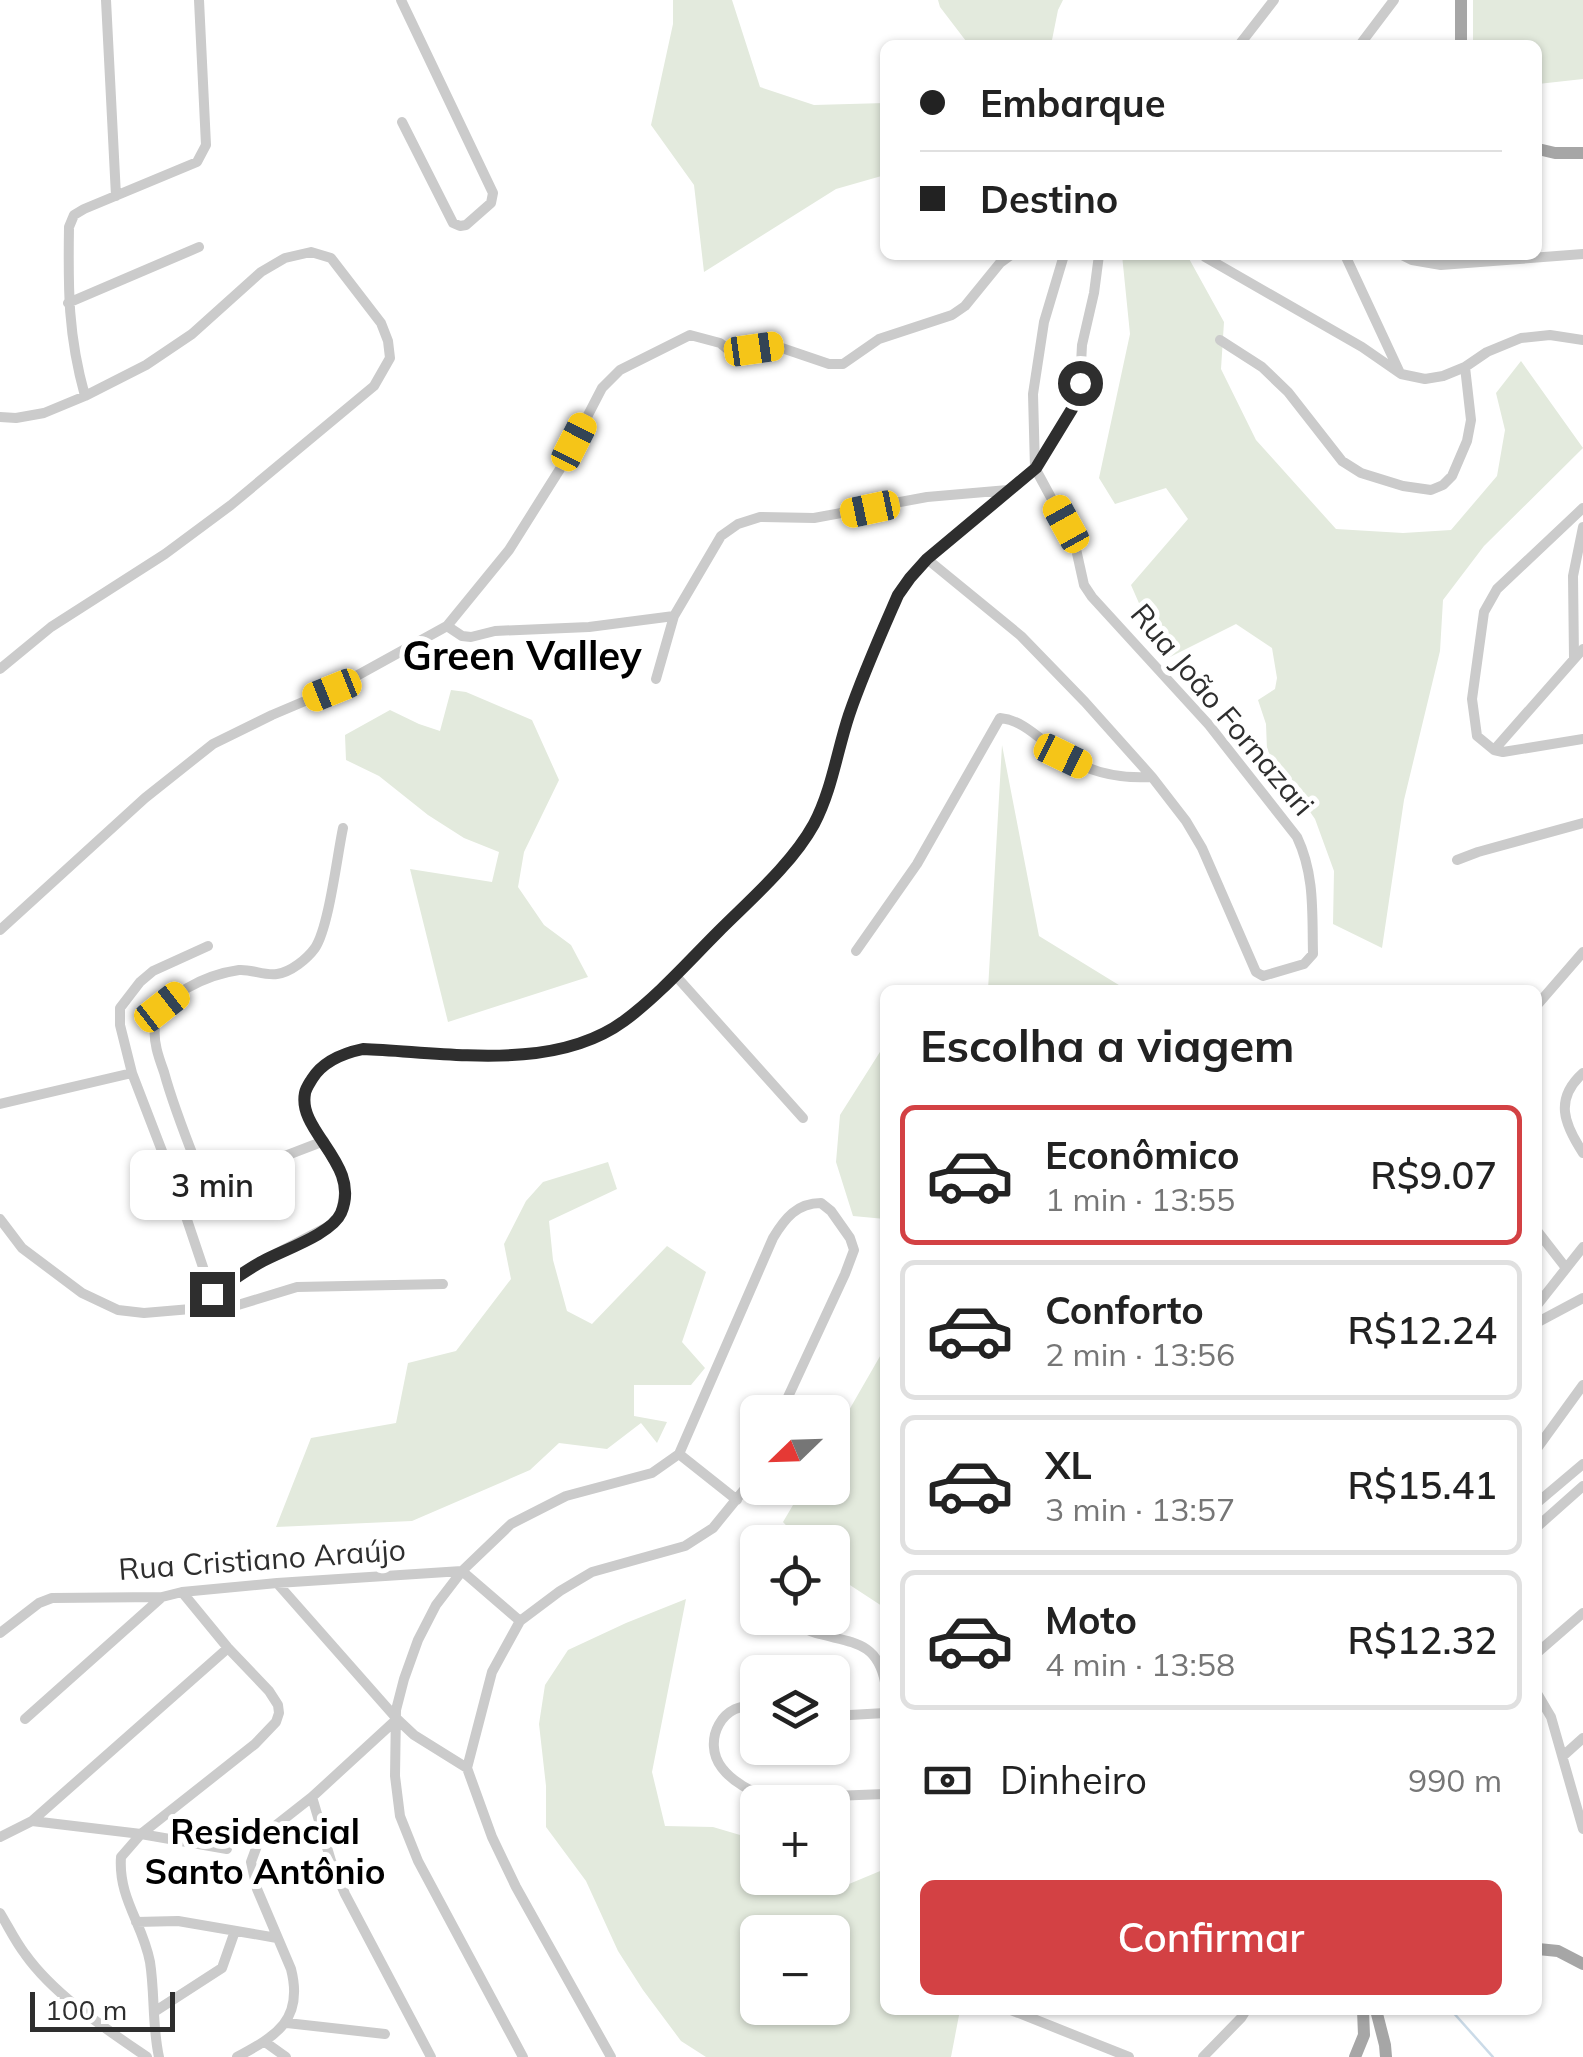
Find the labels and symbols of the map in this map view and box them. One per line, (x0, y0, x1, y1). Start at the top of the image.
car (722, 330, 786, 368)
route start (1058, 361, 1103, 406)
car (547, 408, 601, 476)
car (838, 488, 902, 530)
car (1038, 490, 1094, 558)
street label: Rua João Fornazari (1123, 596, 1323, 823)
district label: Green Valley (402, 630, 642, 680)
car (299, 665, 365, 715)
car (1029, 729, 1097, 783)
car (129, 977, 195, 1037)
callout: 3 min (130, 1149, 294, 1219)
route end (190, 1272, 235, 1317)
north arrow (740, 1395, 850, 1505)
street label: Rua Cristiano Araújo (117, 1530, 407, 1588)
district label: Residencial Santo Antônio (145, 1809, 385, 1893)
scale bar (30, 1987, 175, 2032)

